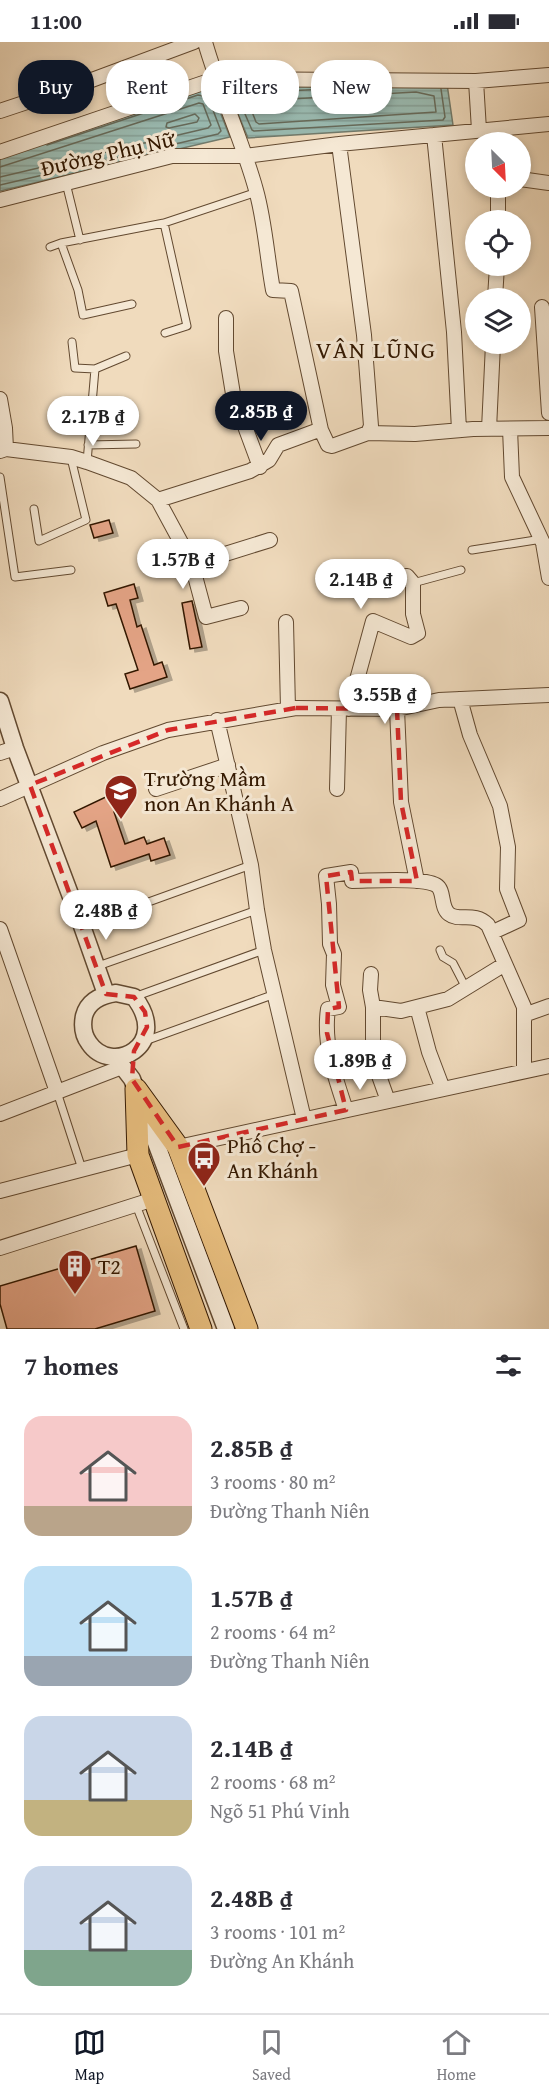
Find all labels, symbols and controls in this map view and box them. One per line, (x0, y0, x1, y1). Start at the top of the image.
text: 11:00 (30, 5, 82, 37)
chip: Buy (18, 60, 94, 114)
chip: Rent (106, 60, 189, 114)
chip: Filters (201, 60, 299, 114)
chip: New (311, 60, 392, 114)
street label: Đường Phụ Nữ (38, 122, 178, 184)
north arrow (465, 132, 531, 198)
map controls (465, 132, 531, 354)
button: locate (465, 210, 531, 276)
button: layers (465, 288, 531, 354)
district label: VÂN LŨNG (316, 332, 436, 367)
pin: 2.85B ₫ (206, 391, 316, 442)
pin: 2.17B ₫ (38, 396, 148, 447)
text: 2.85B ₫ (229, 396, 293, 425)
text: 2.17B ₫ (61, 401, 125, 430)
pin: 1.57B ₫ (128, 539, 238, 590)
text: 1.57B ₫ (151, 544, 215, 573)
pin: 2.14B ₫ (306, 559, 416, 610)
text: 2.14B ₫ (329, 564, 393, 593)
pin: 3.55B ₫ (330, 674, 440, 725)
text: 3.55B ₫ (353, 679, 417, 708)
place label: Trường Mầm non An Khánh A (144, 762, 295, 819)
school or university icon: Trường Mầm non An Khánh A (103, 773, 139, 820)
pin: 2.48B ₫ (51, 890, 161, 941)
text: 2.48B ₫ (74, 895, 138, 924)
pin: 1.89B ₫ (305, 1040, 415, 1091)
text: 1.89B ₫ (328, 1045, 392, 1074)
place label: Phố Chợ - An Khánh (227, 1129, 319, 1186)
bus stop icon: Phố Chợ - An Khánh (186, 1140, 222, 1187)
building icon: T2 (57, 1248, 93, 1295)
place label: T2 (98, 1250, 121, 1282)
text: 7 homes (24, 1346, 119, 1385)
icon: filters (492, 1349, 525, 1382)
text: 2.85B ₫ (210, 1428, 293, 1467)
icon: home (72, 1440, 144, 1512)
text: 3 rooms · 80 m² (210, 1467, 336, 1496)
text: Đường Thanh Niên (210, 1496, 370, 1525)
text: 1.57B ₫ (210, 1578, 293, 1617)
icon: home (72, 1590, 144, 1662)
text: 2 rooms · 64 m² (210, 1617, 336, 1646)
text: Đường Thanh Niên (210, 1646, 370, 1675)
text: 2.14B ₫ (210, 1728, 293, 1767)
icon: home (72, 1740, 144, 1812)
text: 2 rooms · 68 m² (210, 1767, 336, 1796)
text: Ngõ 51 Phú Vinh (210, 1796, 350, 1825)
text: 2.48B ₫ (210, 1878, 293, 1917)
icon: home (72, 1890, 144, 1962)
text: 3 rooms · 101 m² (210, 1917, 345, 1946)
text: Đường An Khánh (210, 1946, 354, 1975)
tab: Map (73, 2026, 106, 2086)
tab: Saved (252, 2026, 291, 2086)
tab: Home (437, 2026, 476, 2086)

